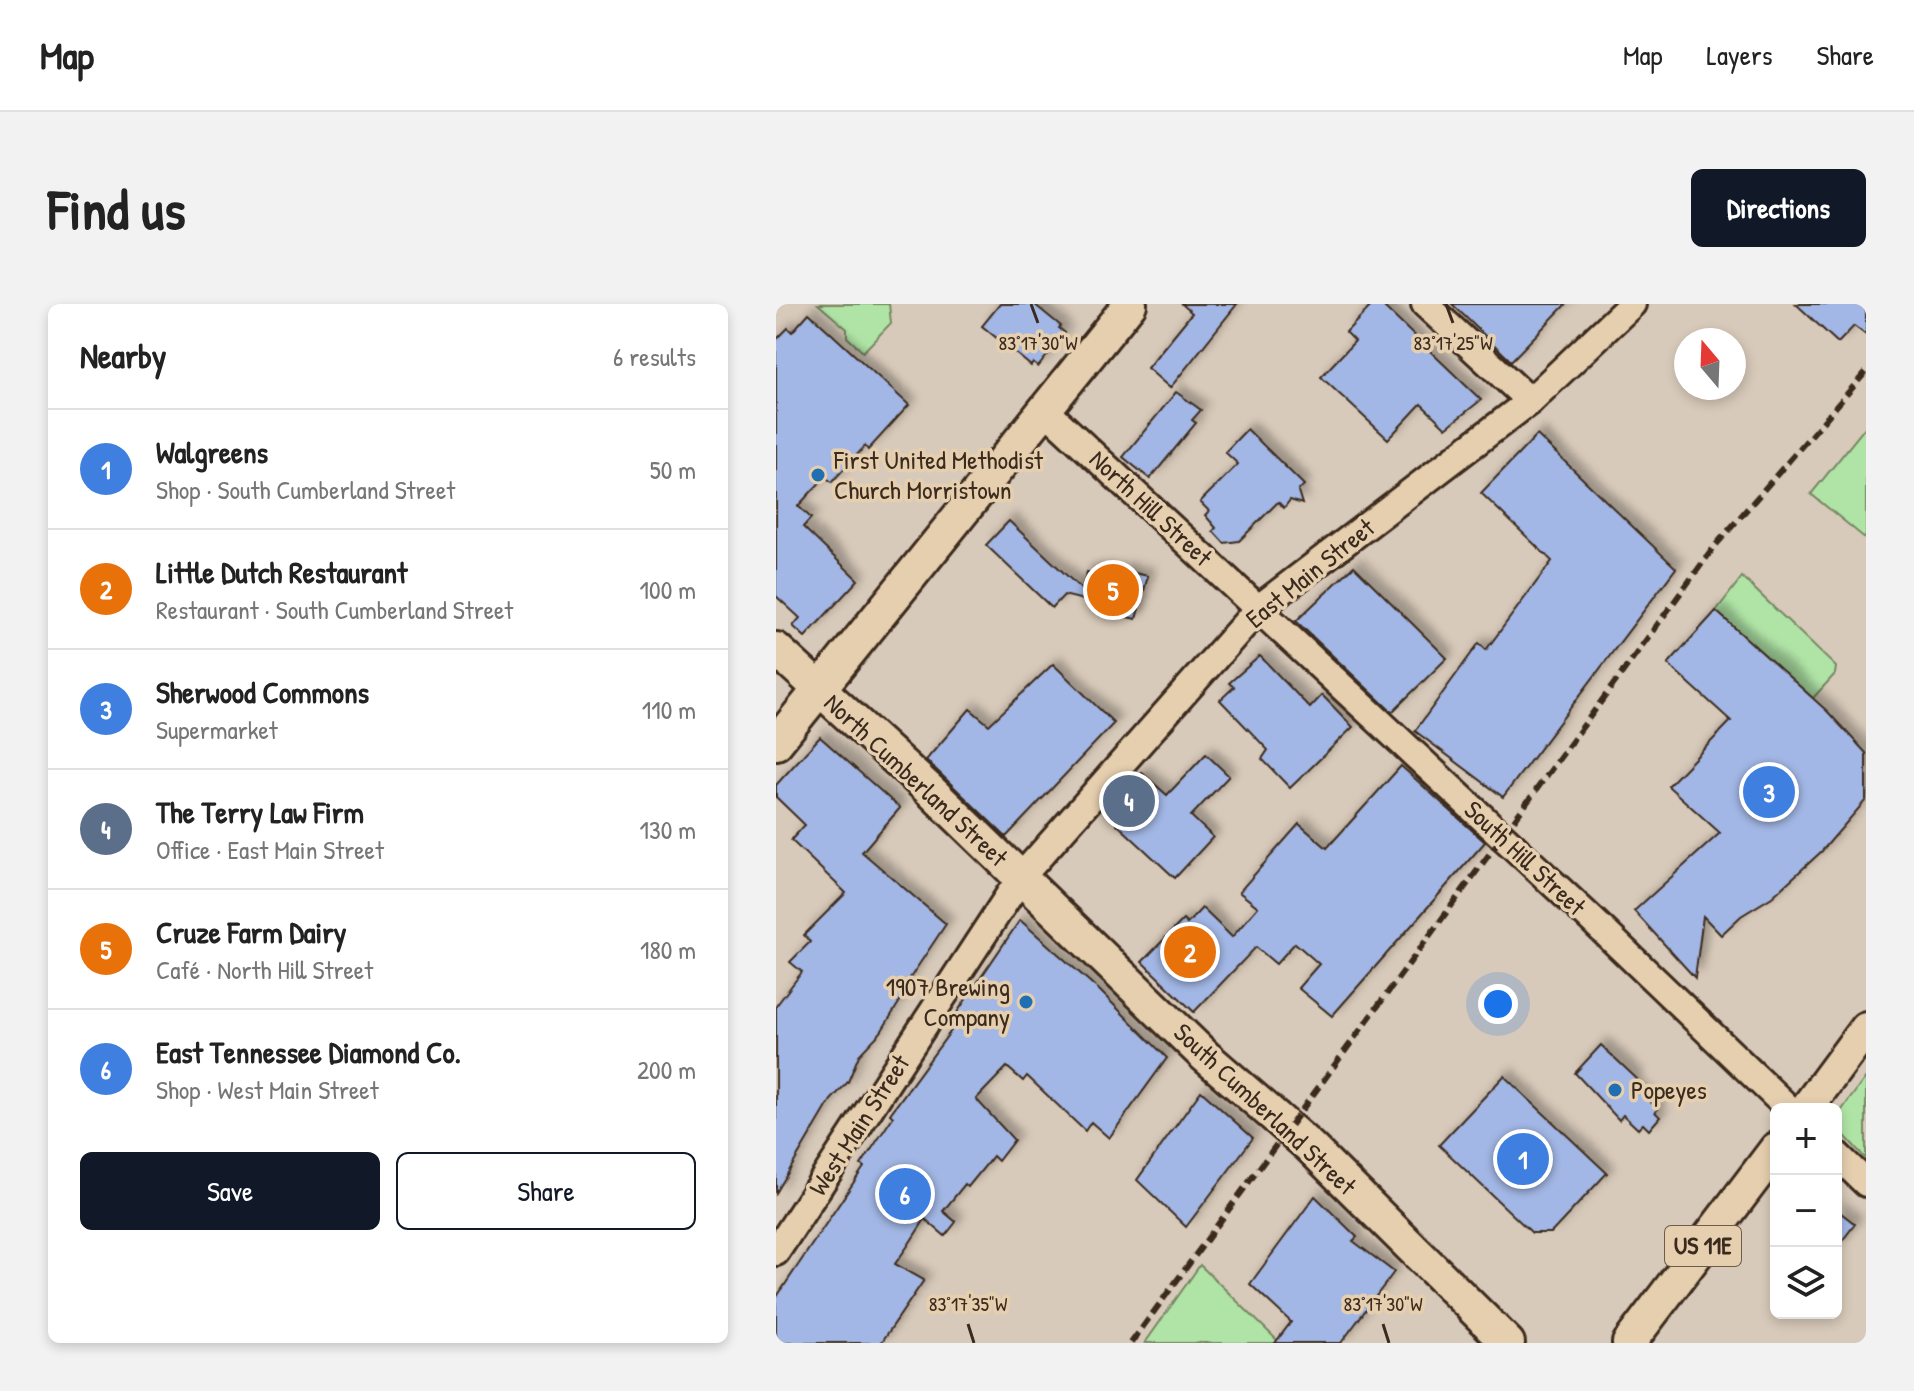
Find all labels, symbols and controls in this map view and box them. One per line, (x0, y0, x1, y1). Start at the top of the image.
text: Map (40, 29, 94, 81)
text: Map (1623, 36, 1663, 74)
text: Layers (1707, 36, 1772, 74)
text: Share (1816, 36, 1874, 74)
button: Directions (1691, 169, 1866, 247)
text: Find us (48, 171, 186, 246)
north arrow (1674, 328, 1746, 400)
text: 83°17'30"W (999, 329, 1078, 356)
text: 83°17'25"W (1414, 329, 1493, 356)
text: Nearby (80, 333, 166, 379)
text: 6 results (613, 339, 696, 374)
text: Walgreens (156, 432, 268, 472)
place label: First United Methodist Church Morristown (833, 442, 1044, 507)
street label: North Hill Street (1082, 442, 1221, 574)
text: 1 (101, 452, 111, 487)
text: 50 m (650, 452, 696, 487)
marker: First United Methodist Church Morristown (809, 466, 827, 484)
text: Shop · South Cumberland Street (156, 472, 455, 507)
street label: East Main Street (1238, 509, 1382, 635)
text: Little Dutch Restaurant (156, 552, 407, 592)
pin: 5 (1087, 560, 1139, 620)
text: 2 (100, 572, 112, 607)
text: 100 m (640, 572, 696, 607)
text: Restaurant · South Cumberland Street (156, 592, 513, 627)
text: Sherwood Commons (156, 672, 369, 712)
street label: North Cumberland Street (817, 685, 1016, 875)
text: 3 (100, 692, 112, 727)
text: 110 m (642, 692, 696, 727)
text: Supermarket (156, 712, 278, 747)
pin: 3 (1743, 762, 1795, 822)
pin: 4 (1103, 771, 1155, 831)
text: The Terry Law Firm (156, 792, 364, 832)
street label: South Hill Street (1457, 792, 1594, 924)
text: 4 (101, 812, 111, 847)
text: 130 m (640, 812, 696, 847)
text: Office · East Main Street (156, 832, 384, 867)
text: Cruze Farm Dairy (156, 912, 347, 952)
pin: 2 (1164, 922, 1216, 982)
text: 5 (101, 932, 112, 967)
text: 180 m (640, 932, 696, 967)
text: Café · North Hill Street (156, 952, 373, 987)
place label: 1907 Brewing Company (886, 969, 1010, 1034)
your location (1478, 984, 1518, 1024)
marker: 1907 Brewing Company (1017, 993, 1035, 1011)
street label: South Cumberland Street (1167, 1015, 1365, 1203)
text: East Tennessee Diamond Co. (156, 1032, 461, 1072)
street label: West Main Street (800, 1047, 918, 1202)
text: 6 (101, 1052, 111, 1087)
text: 200 m (637, 1052, 696, 1087)
text: Shop · West Main Street (156, 1072, 379, 1107)
place label: Popeyes (1631, 1072, 1707, 1107)
marker: Popeyes (1606, 1081, 1624, 1099)
map controls (1770, 1103, 1842, 1319)
button: + (1770, 1103, 1842, 1175)
pin: 1 (1497, 1129, 1549, 1189)
button: Save (80, 1152, 380, 1230)
button: Share (396, 1152, 696, 1230)
pin: 6 (879, 1164, 931, 1224)
button: − (1770, 1175, 1842, 1247)
road number: US 11E (1665, 1226, 1741, 1266)
button: layers (1770, 1247, 1842, 1319)
text: 83°17'35"W (929, 1290, 1008, 1317)
text: 83°17'30"W (1344, 1290, 1423, 1317)

